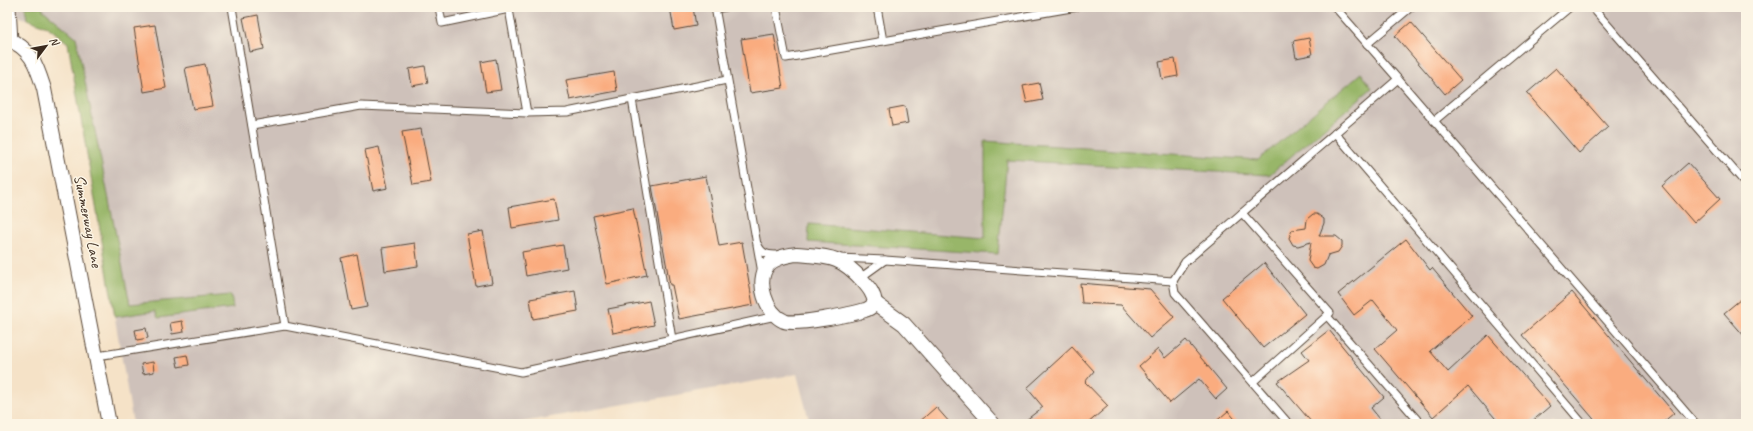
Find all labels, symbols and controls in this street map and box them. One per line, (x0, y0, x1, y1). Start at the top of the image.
north arrow (26, 26, 66, 66)
text: N (47, 34, 63, 49)
street label: Summerway Lane (69, 173, 107, 271)

